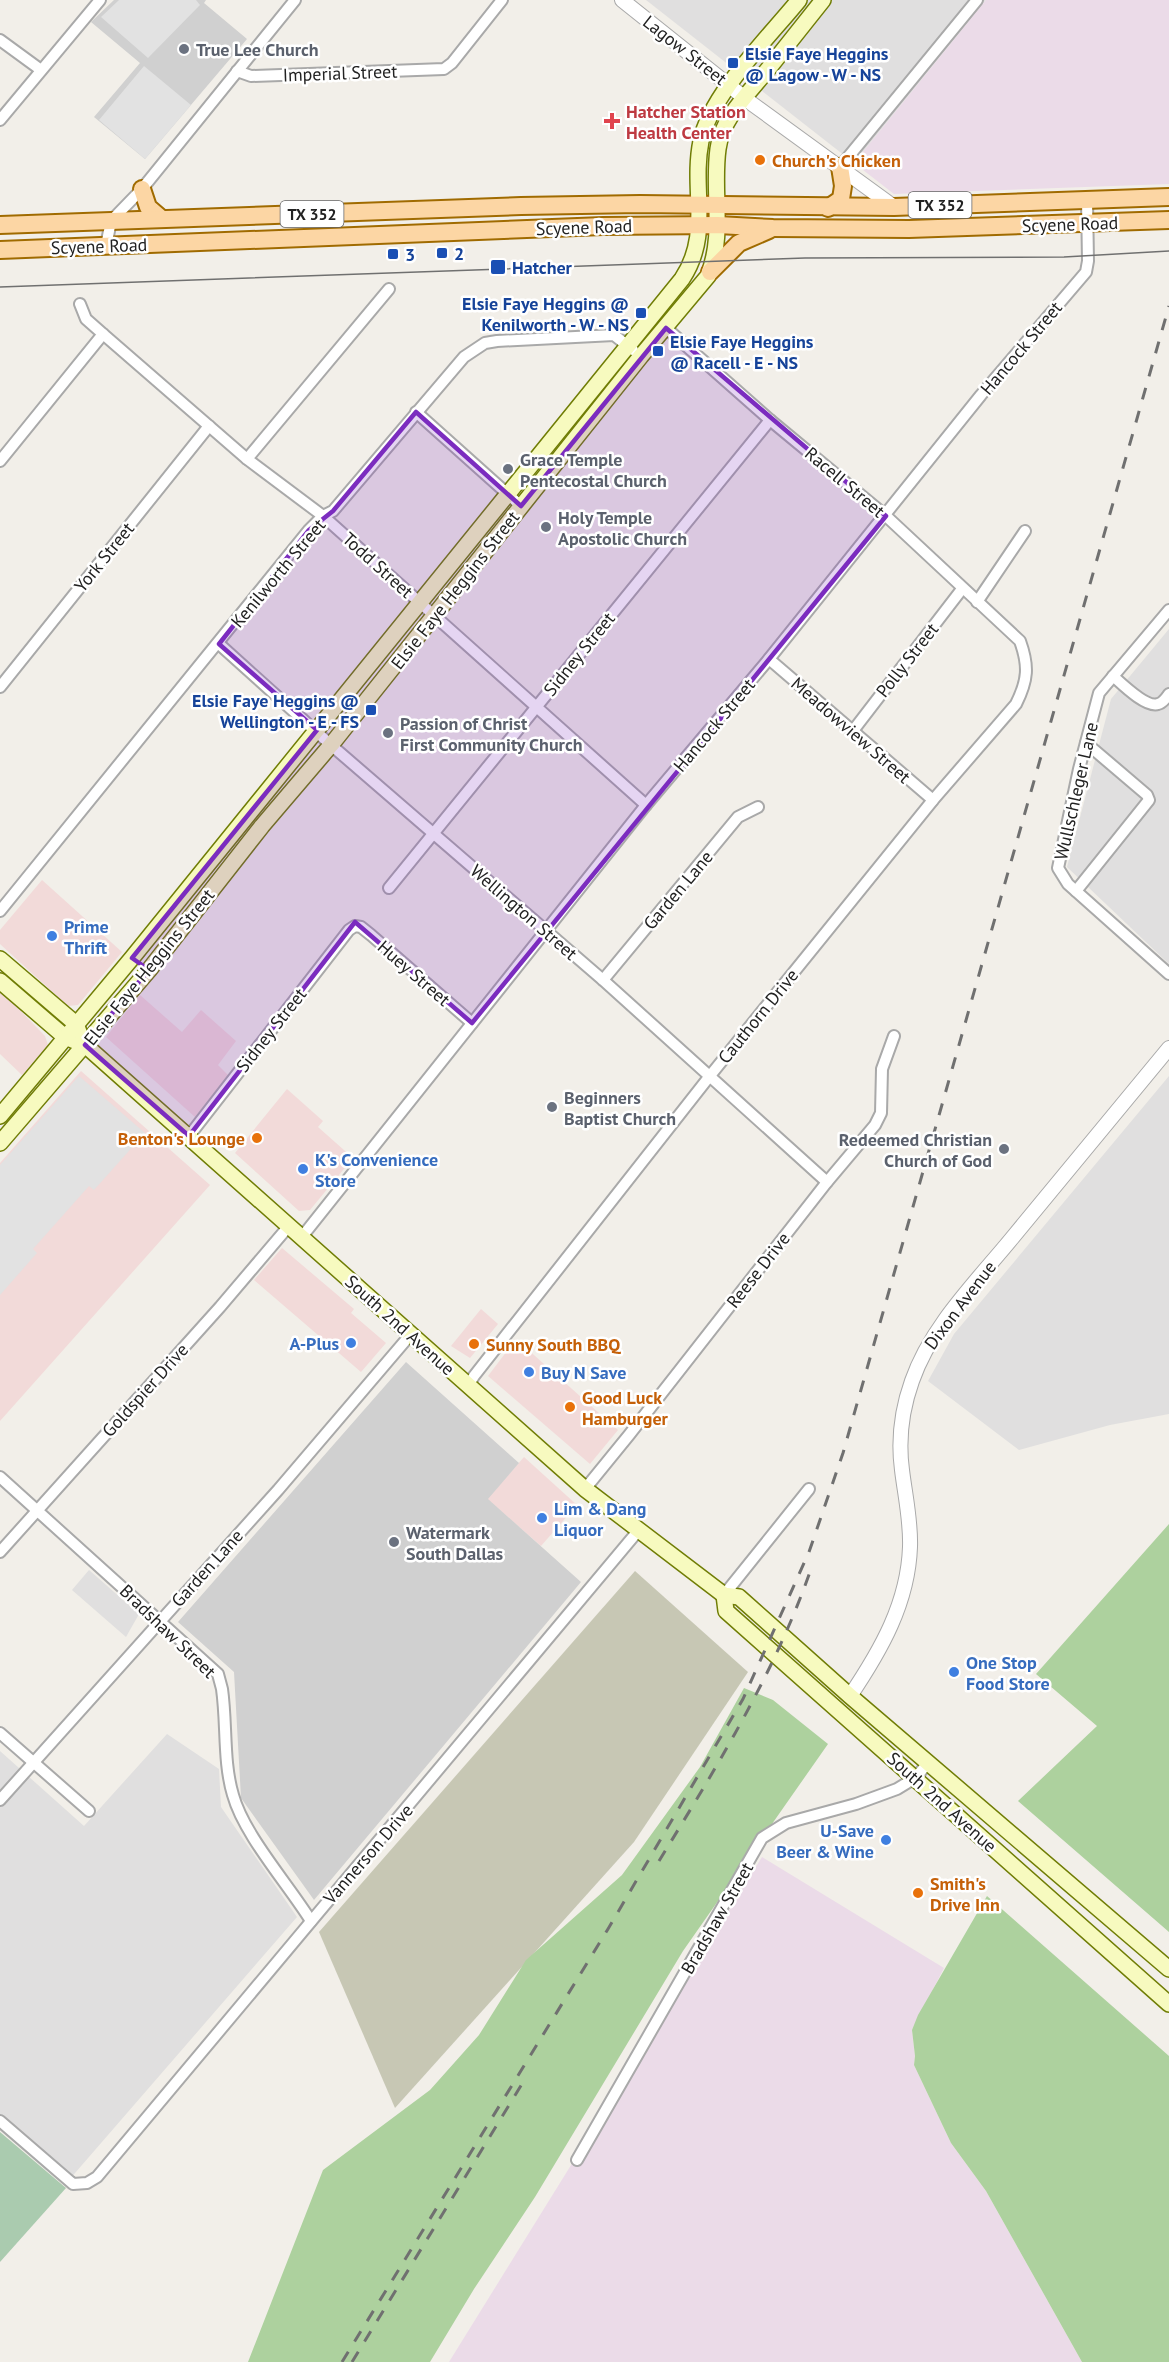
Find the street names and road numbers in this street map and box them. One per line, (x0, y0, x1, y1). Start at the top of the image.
street label: Lagow Street (638, 10, 732, 90)
street label: Imperial Street (282, 60, 398, 86)
road number: TX 352 (908, 192, 972, 218)
road number: TX 352 (280, 201, 344, 227)
street label: Scyene Road (1021, 211, 1119, 237)
street label: Scyene Road (535, 214, 633, 240)
street label: Scyene Road (50, 233, 148, 259)
street label: Hancock Street (975, 296, 1067, 400)
street label: Racell Street (800, 442, 890, 522)
street label: Elsie Faye Heggins Street (386, 506, 524, 674)
street label: Kenilworth Street (226, 514, 330, 632)
street label: York Street (69, 517, 139, 597)
street label: Todd Street (338, 527, 418, 603)
street label: Sidney Street (538, 607, 620, 701)
street label: Polly Street (871, 618, 943, 702)
street label: Meadowview Street (787, 672, 915, 788)
street label: Hancock Street (668, 673, 760, 777)
street label: Wullschleger Lane (1049, 720, 1103, 862)
street label: Garden Lane (638, 846, 718, 934)
street label: Wellington Street (466, 859, 582, 965)
street label: Elsie Faye Heggins Street (79, 884, 219, 1050)
street label: Huey Street (373, 935, 455, 1011)
street label: Cauthorn Drive (713, 964, 803, 1068)
street label: Sidney Street (231, 983, 311, 1077)
street label: Reese Drive (721, 1228, 795, 1312)
street label: Dixon Avenue (919, 1256, 1001, 1354)
street label: South 2nd Avenue (340, 1270, 460, 1380)
street label: Goldspier Drive (97, 1338, 193, 1442)
street label: Garden Lane (166, 1524, 248, 1612)
street label: Bradshaw Street (115, 1579, 221, 1683)
street label: South 2nd Avenue (882, 1747, 1002, 1857)
street label: Vannerson Drive (318, 1799, 418, 1910)
street label: Bradshaw Street (676, 1858, 758, 1978)

